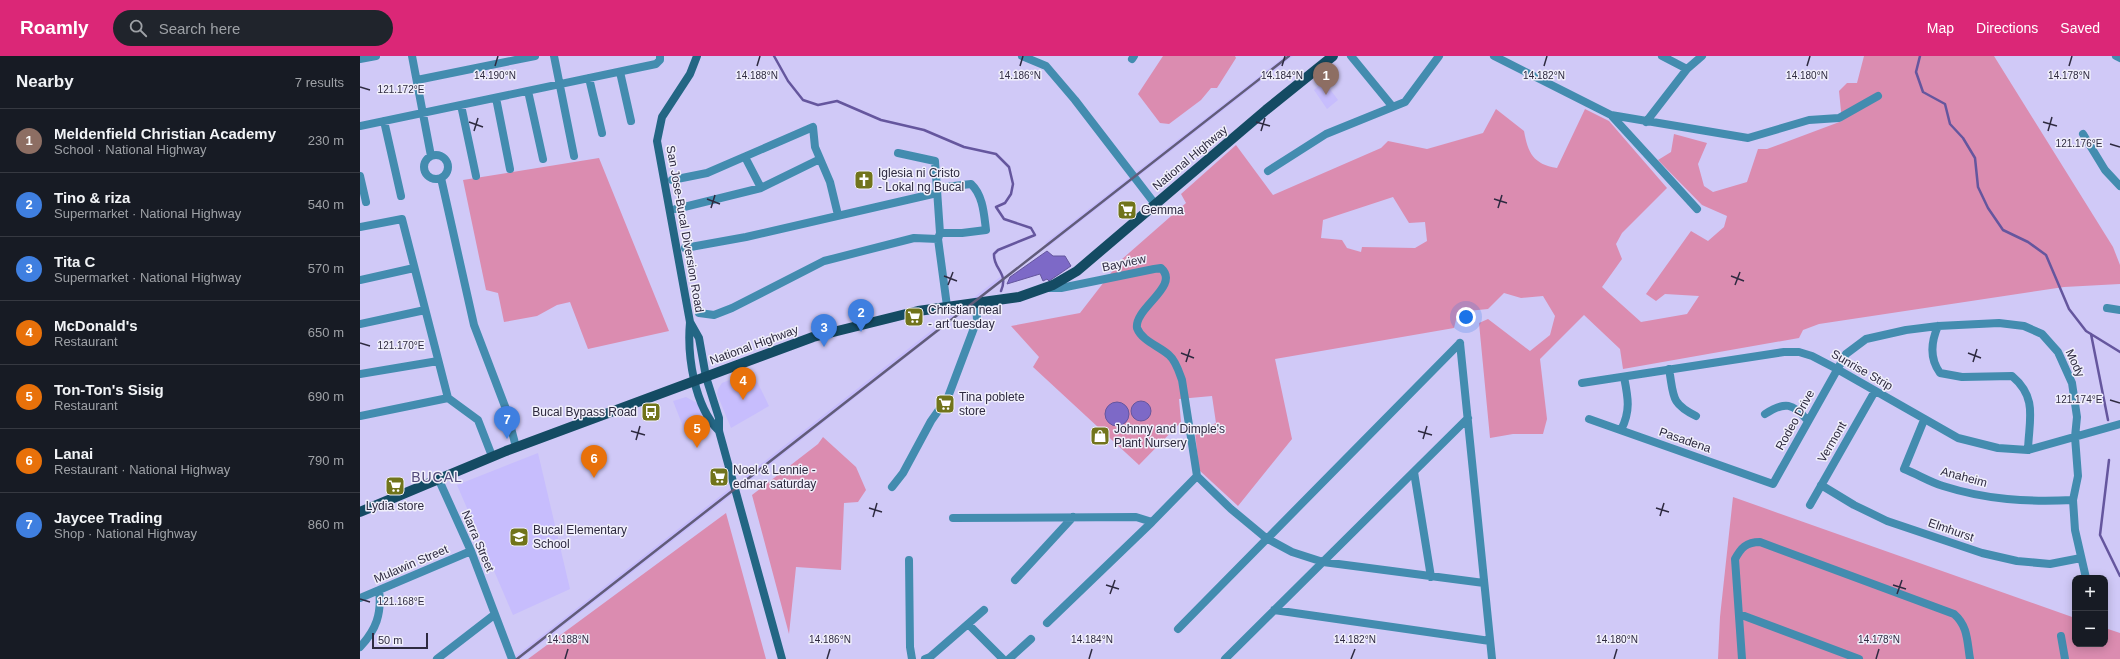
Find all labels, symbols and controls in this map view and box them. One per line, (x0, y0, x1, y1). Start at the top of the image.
search box (113, 10, 393, 46)
text: Roamly (20, 17, 89, 38)
icon: search (127, 17, 149, 39)
text: Search here (159, 20, 240, 37)
text: Map (1927, 20, 1954, 36)
text: Directions (1976, 20, 2038, 36)
text: Saved (2060, 20, 2100, 36)
pin: 1 (1313, 62, 1339, 95)
text: 14.190°N (474, 70, 516, 81)
text: 14.188°N (736, 70, 778, 81)
text: 14.186°N (999, 70, 1041, 81)
text: 14.184°N (1261, 70, 1303, 81)
text: 14.182°N (1523, 70, 1565, 81)
text: 14.180°N (1786, 70, 1828, 81)
text: 14.178°N (2048, 70, 2090, 81)
text: Nearby (16, 72, 74, 91)
text: 7 results (295, 75, 344, 90)
text: 121.172°E (378, 84, 425, 95)
street label: National Highway (1150, 123, 1230, 193)
text: Meldenfield Christian Academy (54, 125, 276, 142)
text: 1 (25, 133, 33, 148)
text: 230 m (308, 133, 344, 148)
text: 121.176°E (2056, 138, 2103, 149)
text: School · National Highway (54, 142, 206, 157)
street label: San Jose-Bucal Diversion Road (663, 144, 707, 314)
place label: Iglesia ni Cristo - Lokal ng Bucal (878, 166, 964, 194)
church icon: Iglesia ni Cristo - Lokal ng Bucal (853, 169, 875, 191)
text: Tino & riza (54, 189, 130, 206)
text: 2 (25, 197, 33, 212)
text: 540 m (308, 197, 344, 212)
supermarket icon: Gemma (1116, 199, 1138, 221)
place label: Gemma (1141, 203, 1184, 217)
text: Supermarket · National Highway (54, 206, 241, 221)
street label: Bayview (1101, 251, 1148, 274)
text: Tita C (54, 253, 95, 270)
text: 3 (25, 261, 33, 276)
text: 570 m (308, 261, 344, 276)
text: Supermarket · National Highway (54, 270, 241, 285)
pin: 2 (848, 299, 874, 332)
place label: Christian neal - art tuesday (928, 303, 1001, 331)
supermarket icon: Christian neal - art tuesday (903, 306, 925, 328)
your location (1456, 307, 1476, 327)
pin: 3 (811, 314, 837, 347)
text: McDonald's (54, 317, 138, 334)
street label: National Highway (708, 322, 800, 368)
text: 4 (25, 325, 33, 340)
text: 650 m (308, 325, 344, 340)
text: Restaurant (54, 334, 118, 349)
text: 121.170°E (378, 340, 425, 351)
street label: Sunrise Strip (1829, 347, 1896, 393)
street label: Mody (2062, 347, 2088, 379)
pin: 4 (730, 367, 756, 400)
text: Ton-Ton's Sisig (54, 381, 164, 398)
street label: Rodeo Drive (1773, 387, 1817, 453)
text: 5 (25, 389, 33, 404)
text: 690 m (308, 389, 344, 404)
place label: Tina poblete store (959, 390, 1025, 418)
supermarket icon: Tina poblete store (934, 393, 956, 415)
text: 121.174°E (2056, 394, 2103, 405)
text: Restaurant (54, 398, 118, 413)
bus stop icon: Bucal Bypass Road (640, 401, 662, 423)
place label: Bucal Bypass Road (532, 405, 637, 419)
pin: 7 (494, 406, 520, 439)
pin: 5 (684, 415, 710, 448)
street label: Vermont (1815, 419, 1850, 465)
place label: Johnny and Dimple's Plant Nursery (1114, 422, 1225, 450)
shop icon: Johnny and Dimple's Plant Nursery (1089, 425, 1111, 447)
street label: Pasadena (1657, 425, 1713, 456)
text: Lanai (54, 445, 93, 462)
pin: 6 (581, 445, 607, 478)
text: 6 (25, 453, 33, 468)
text: 790 m (308, 453, 344, 468)
text: Restaurant · National Highway (54, 462, 230, 477)
place label: Noel & Lennie - edmar saturday (733, 463, 816, 491)
street label: Anaheim (1939, 464, 1989, 490)
supermarket icon: Noel & Lennie - edmar saturday (708, 466, 730, 488)
district label: BUCAL (411, 469, 463, 485)
supermarket icon: Lydia store (384, 475, 406, 497)
place label: Lydia store (366, 499, 424, 513)
street label: Narra Street (459, 508, 497, 574)
text: Jaycee Trading (54, 509, 162, 526)
street label: Elmhurst (1926, 516, 1976, 545)
text: 7 (25, 517, 33, 532)
text: 860 m (308, 517, 344, 532)
place label: Bucal Elementary School (533, 523, 627, 551)
text: Shop · National Highway (54, 526, 197, 541)
school or university icon: Bucal Elementary School (508, 526, 530, 548)
street label: Mulawin Street (372, 542, 451, 586)
map controls (2072, 575, 2108, 647)
button: + (2072, 575, 2108, 611)
text: 121.168°E (378, 596, 425, 607)
button: − (2072, 611, 2108, 647)
scale bar (372, 631, 428, 650)
text: 50 m (378, 634, 402, 646)
text: 14.188°N (547, 634, 589, 645)
text: 14.186°N (809, 634, 851, 645)
text: 14.184°N (1071, 634, 1113, 645)
text: 14.182°N (1334, 634, 1376, 645)
text: 14.180°N (1596, 634, 1638, 645)
text: 14.178°N (1858, 634, 1900, 645)

